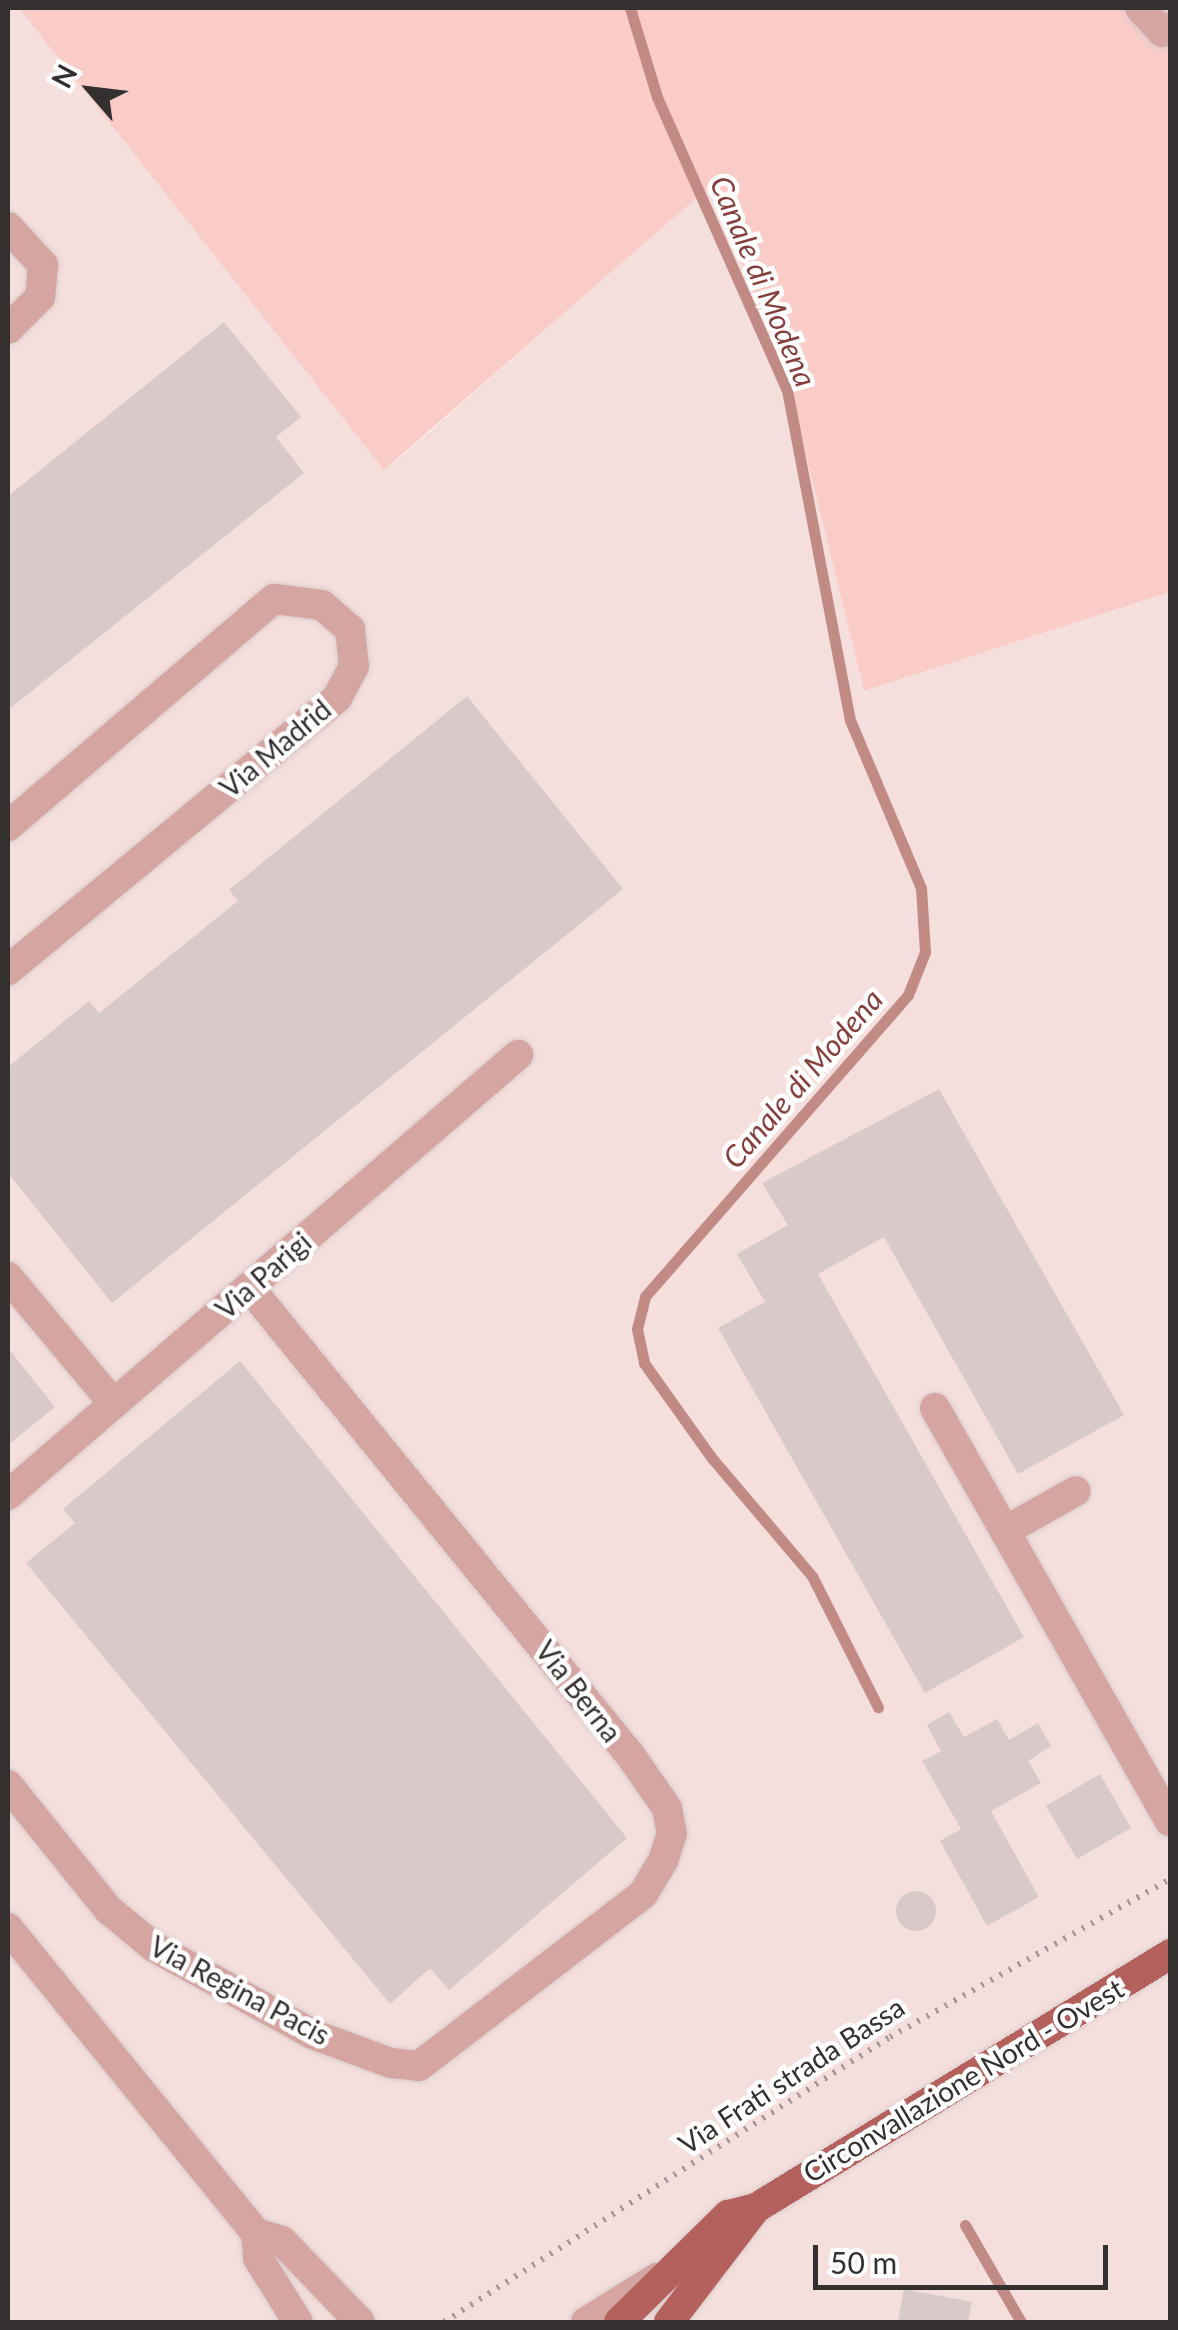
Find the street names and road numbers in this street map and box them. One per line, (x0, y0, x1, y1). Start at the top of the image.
street label: Via Madrid (213, 692, 337, 804)
street label: Via Parigi (208, 1225, 318, 1325)
street label: Via Berna (529, 1634, 629, 1748)
street label: Via Regina Pacis (144, 1929, 336, 2051)
street label: Circonvallazione Nord - Ovest (797, 1971, 1129, 2189)
street label: Via Frati strada Bassa (672, 1989, 910, 2161)

